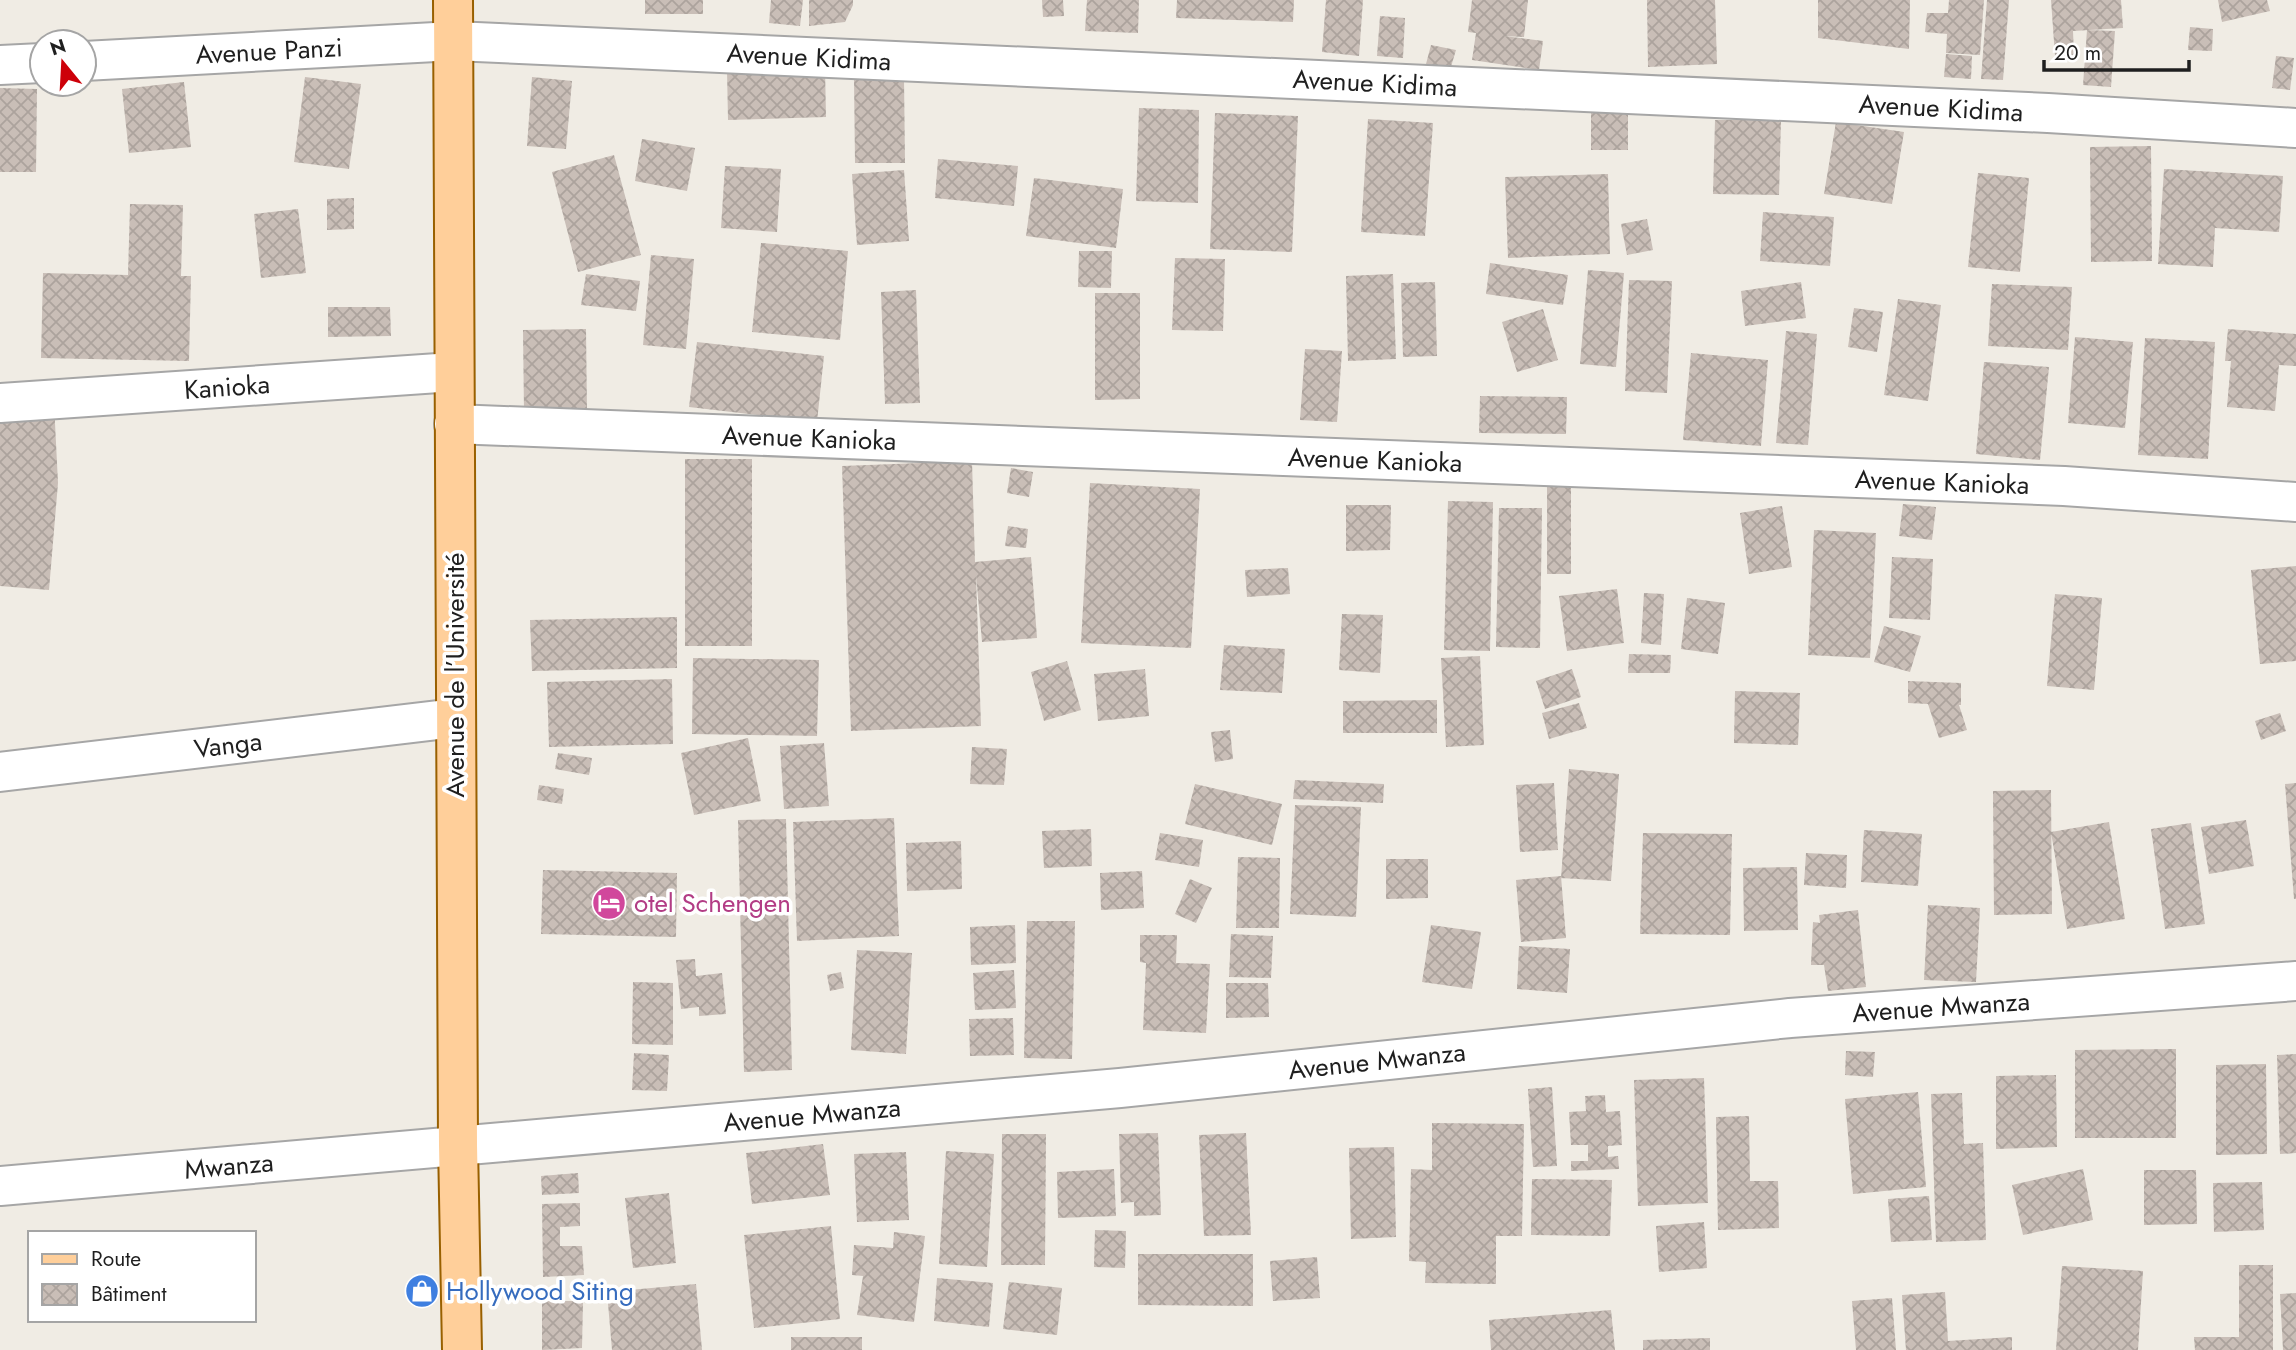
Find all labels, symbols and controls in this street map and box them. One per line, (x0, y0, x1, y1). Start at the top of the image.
north arrow (28, 28, 98, 98)
street label: Avenue Panzi (195, 28, 343, 74)
scale bar (2044, 28, 2189, 72)
text: N (47, 32, 69, 62)
street label: Avenue Kidima (726, 34, 892, 80)
text: 20 m (2054, 38, 2101, 68)
street label: Avenue Kidima (1292, 60, 1458, 106)
street label: Avenue Kidima (1858, 85, 2024, 131)
street label: Kanioka (183, 365, 271, 409)
street label: Avenue Kanioka (721, 416, 897, 460)
street label: Avenue Kanioka (1287, 438, 1463, 482)
street label: Avenue Kanioka (1854, 460, 2030, 504)
street label: Avenue de l’Université (436, 553, 474, 797)
street label: Vanga (192, 722, 264, 768)
hotel icon: otel Schengen (590, 884, 628, 922)
place label: otel Schengen (634, 884, 791, 922)
street label: Avenue Mwanza (1851, 982, 2031, 1032)
street label: Avenue Mwanza (1286, 1033, 1468, 1089)
street label: Avenue Mwanza (722, 1088, 902, 1142)
street label: Mwanza (183, 1143, 275, 1189)
legend (28, 1231, 256, 1322)
text: Route (91, 1244, 141, 1274)
shop icon: Hollywood Siting (403, 1272, 441, 1310)
place label: Hollywood Siting (446, 1272, 634, 1310)
text: Bâtiment (91, 1279, 167, 1309)

